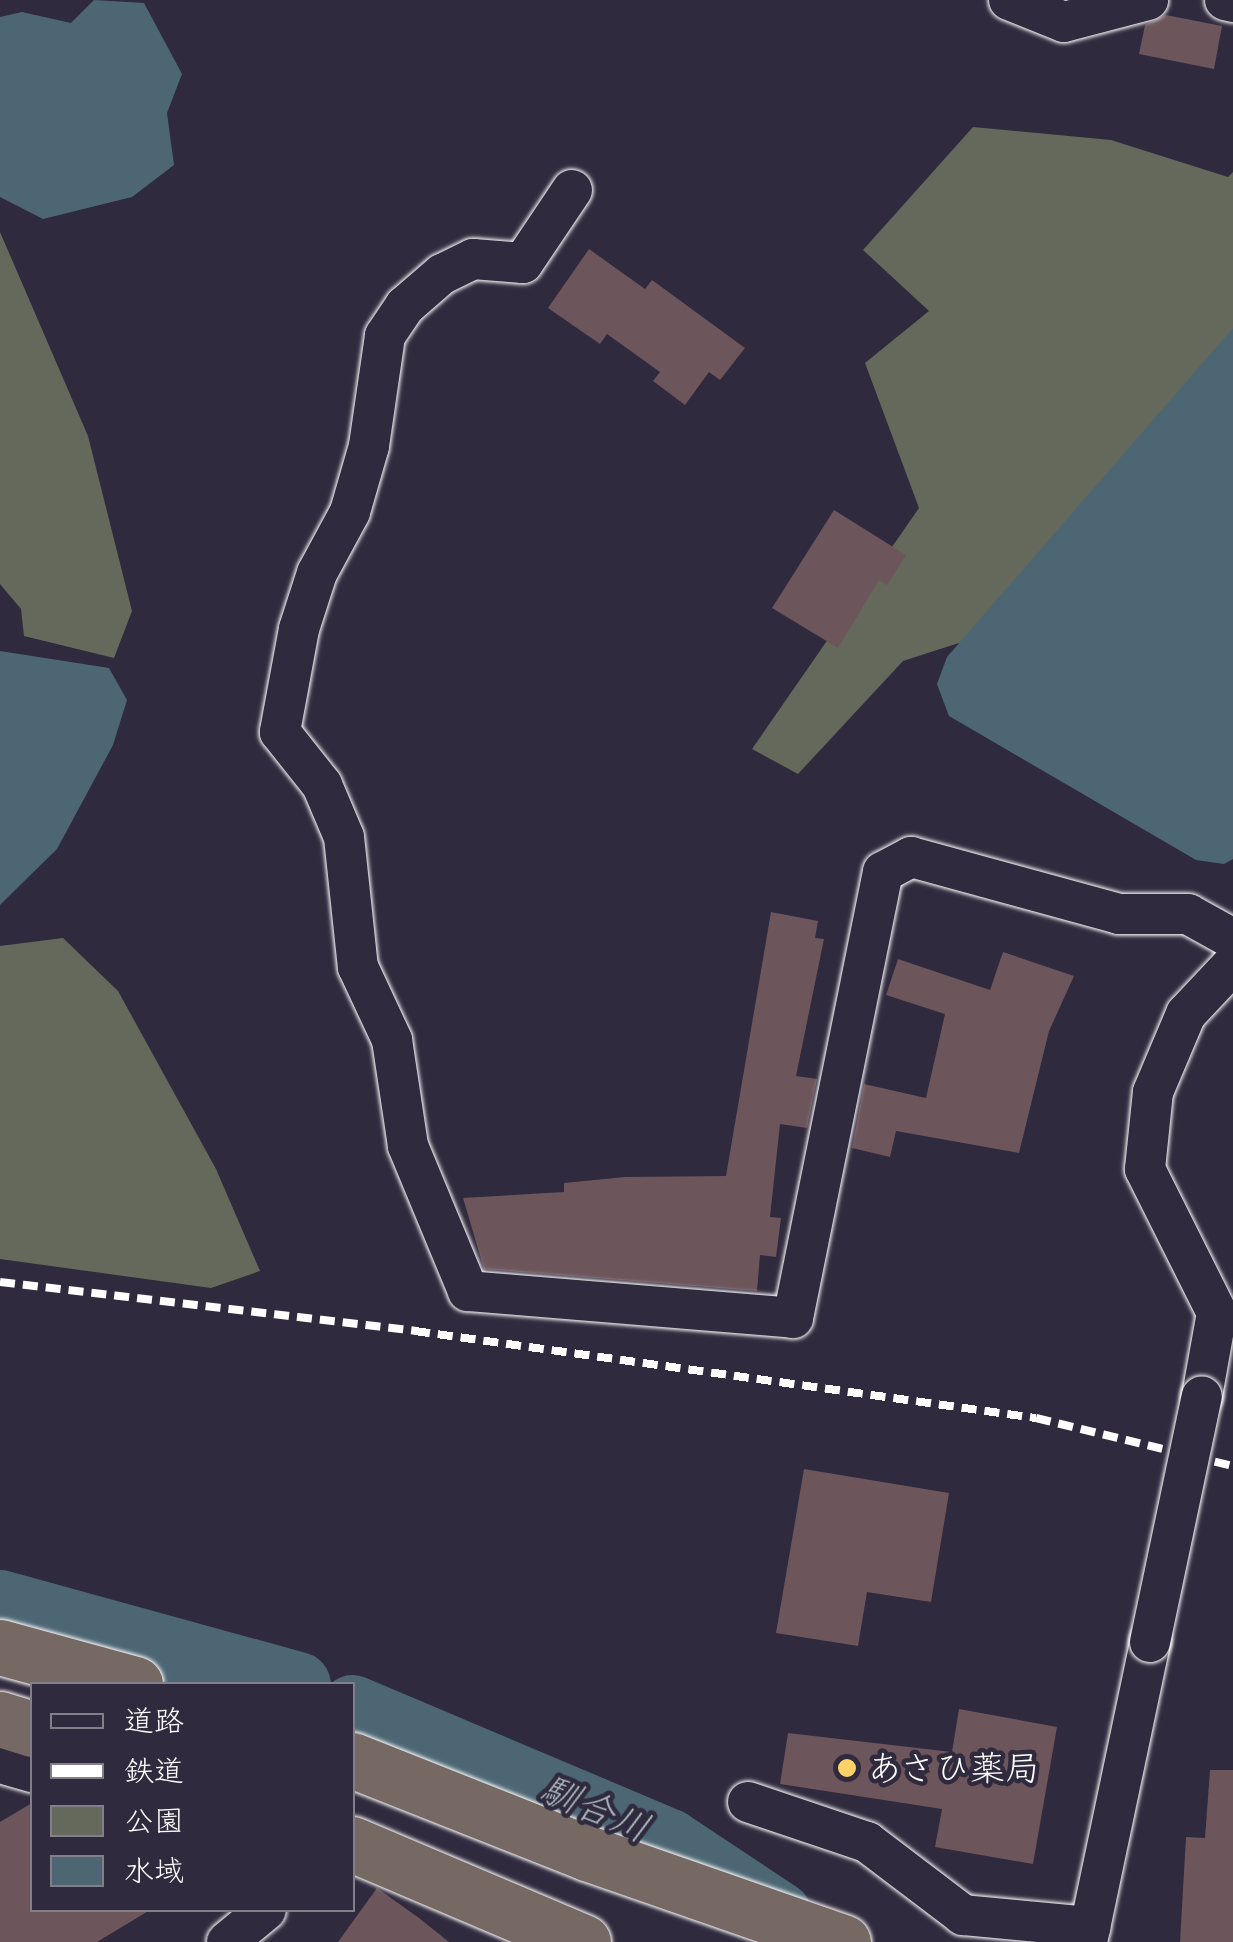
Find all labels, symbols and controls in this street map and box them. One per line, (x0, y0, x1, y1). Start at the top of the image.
legend (30, 1682, 355, 1912)
text: 道路 (124, 1694, 184, 1748)
text: 鉄道 (124, 1744, 184, 1798)
place label: あさひ薬局 (867, 1747, 1042, 1789)
marker: あさひ薬局 (836, 1757, 858, 1779)
water label: 馴合川 (534, 1766, 656, 1852)
text: 公園 (124, 1794, 184, 1848)
text: 水域 (124, 1844, 184, 1898)

